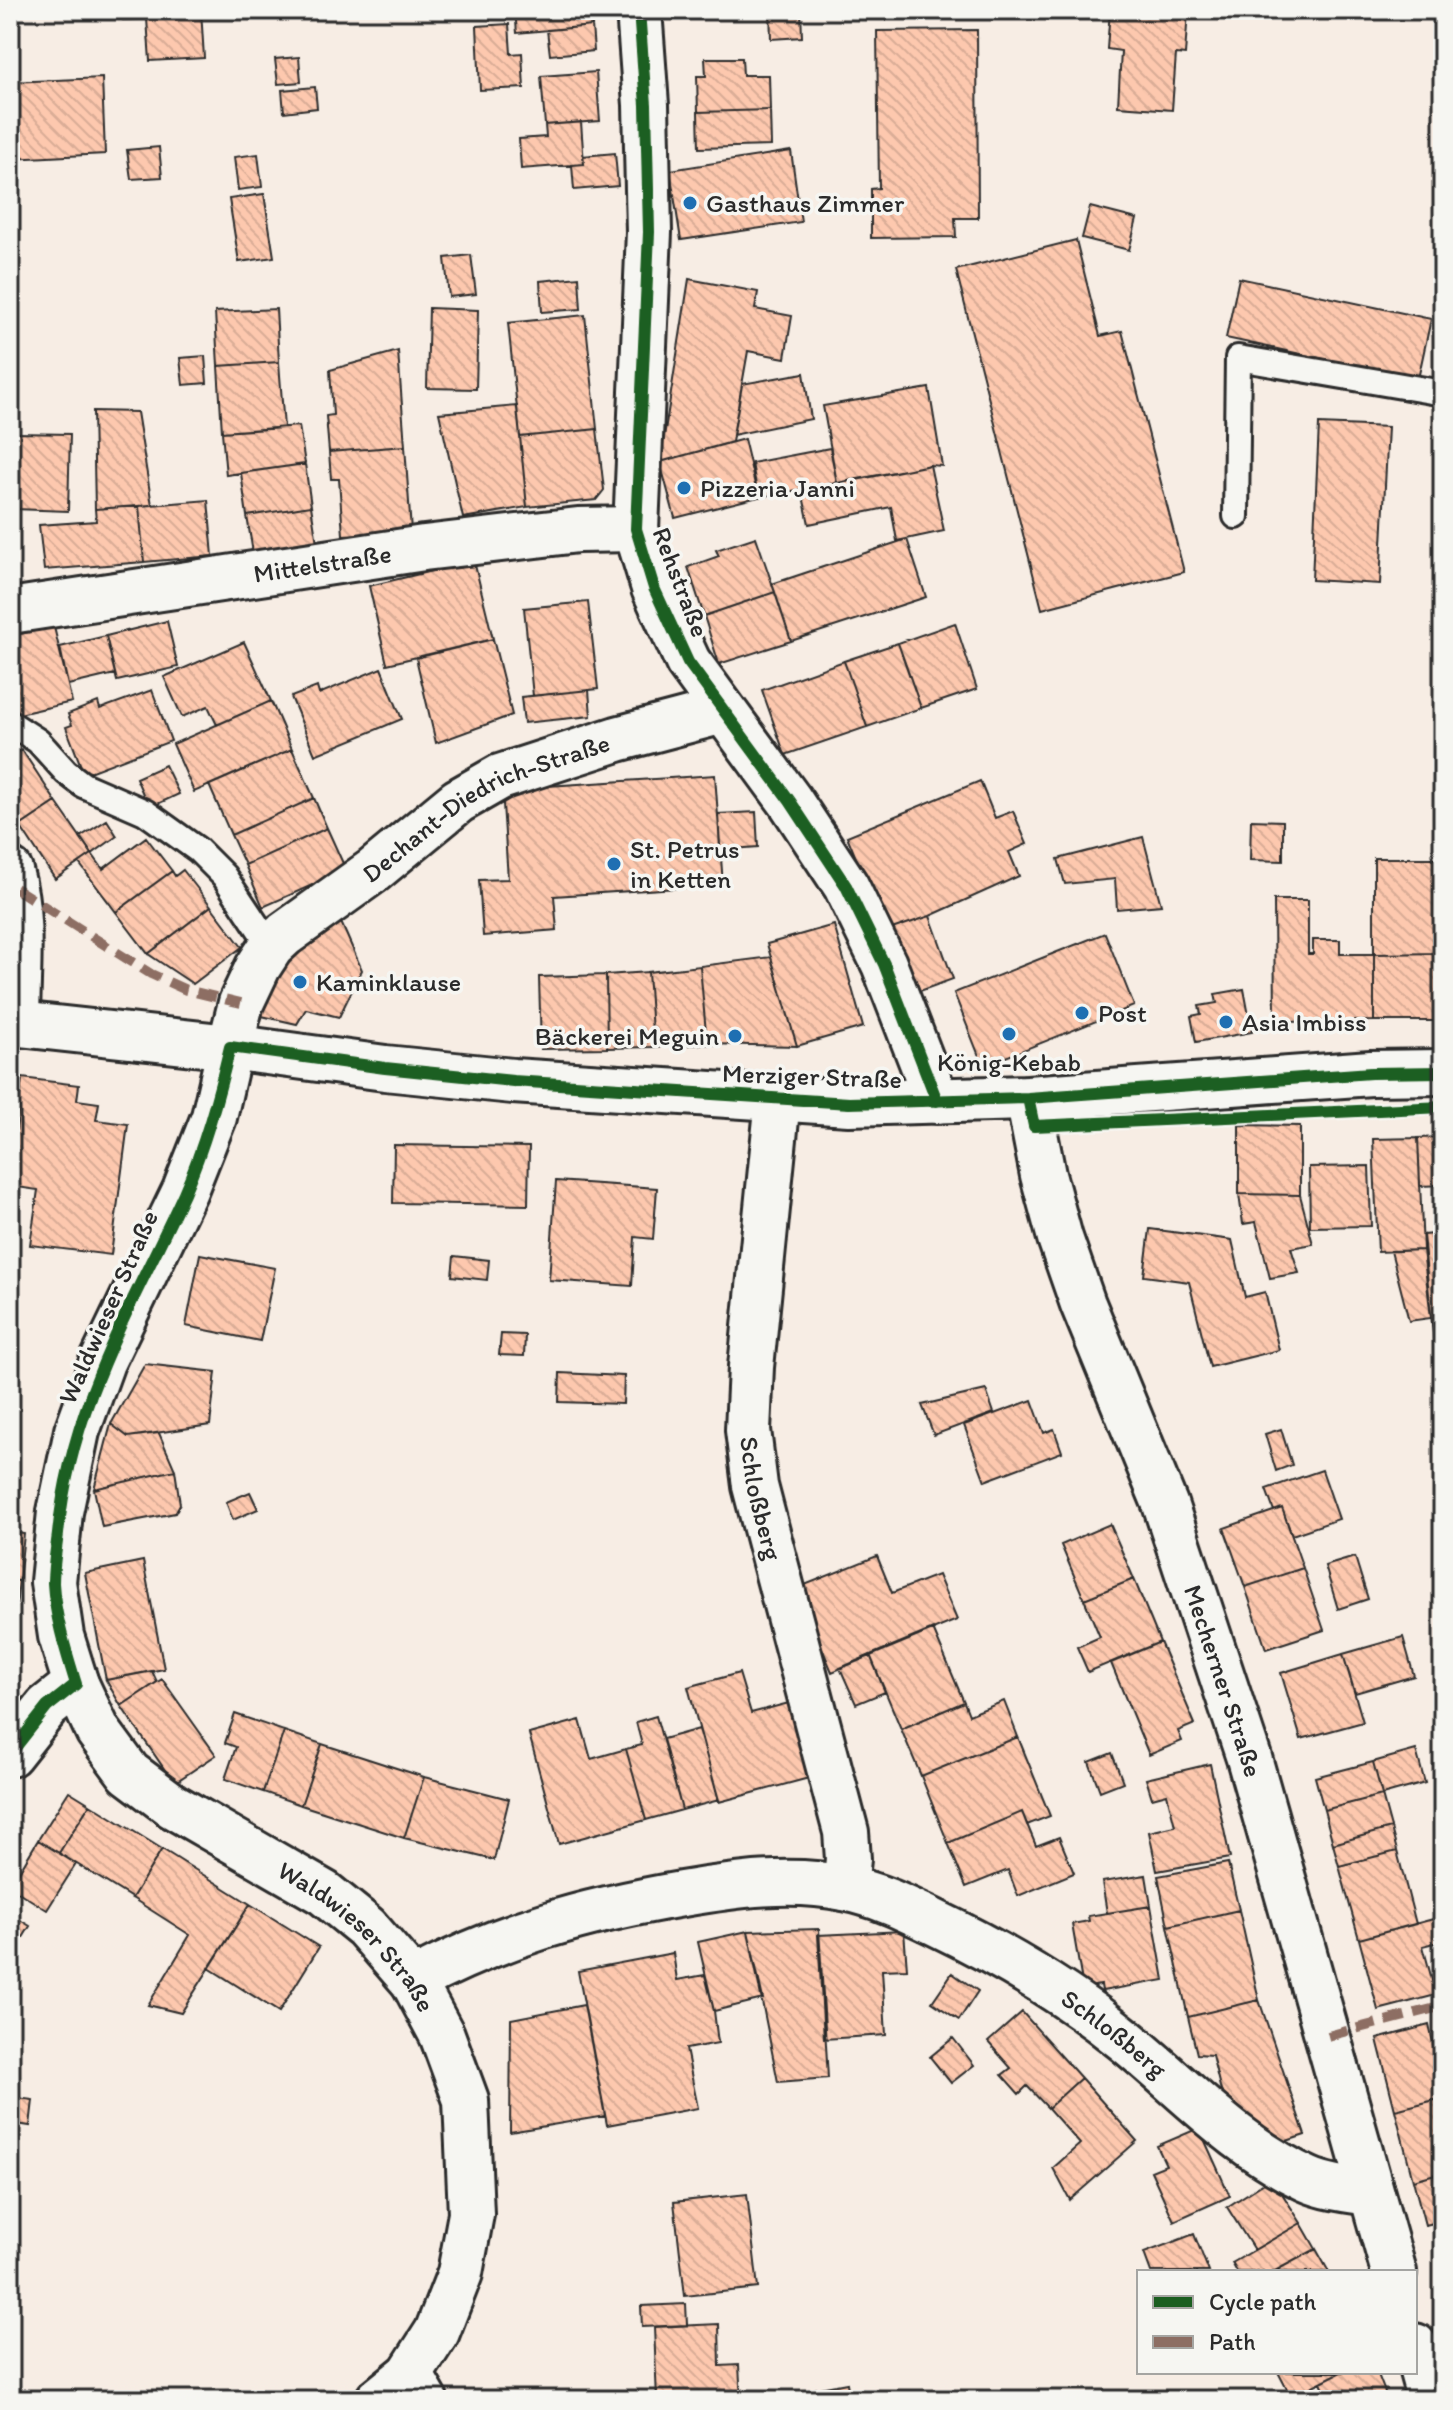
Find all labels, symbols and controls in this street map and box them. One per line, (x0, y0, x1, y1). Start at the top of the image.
place label: Gasthaus Zimmer (706, 187, 905, 219)
marker: Gasthaus Zimmer (681, 194, 699, 212)
place label: Pizzeria Janni (700, 472, 855, 504)
marker: Pizzeria Janni (675, 479, 693, 497)
street label: Rehstraße (645, 523, 717, 641)
street label: Mittelstraße (251, 537, 393, 590)
street label: Dechant-Diedrich-Straße (356, 726, 614, 890)
place label: St. Petrus in Ketten (630, 833, 740, 895)
marker: St. Petrus in Ketten (605, 855, 623, 873)
place label: Kaminklause (316, 966, 461, 998)
marker: Kaminklause (291, 973, 309, 991)
place label: Post (1098, 997, 1147, 1029)
marker: Post (1073, 1004, 1091, 1022)
place label: Asia Imbiss (1242, 1006, 1367, 1038)
marker: Asia Imbiss (1217, 1013, 1235, 1031)
place label: Bäckerei Meguin (535, 1020, 719, 1052)
marker: König-Kebab (1000, 1025, 1018, 1043)
marker: Bäckerei Meguin (726, 1027, 744, 1045)
place label: König-Kebab (937, 1046, 1081, 1078)
street label: Merziger Straße (721, 1057, 903, 1095)
street label: Waldwieser Straße (51, 1205, 165, 1409)
street label: Schloßberg (733, 1435, 790, 1564)
street label: Mecherner Straße (1177, 1581, 1270, 1781)
street label: Waldwieser Straße (272, 1854, 443, 2017)
street label: Schloßberg (1055, 1982, 1174, 2085)
legend (1137, 2270, 1417, 2374)
text: Cycle path (1209, 2287, 1316, 2316)
text: Path (1209, 2327, 1256, 2356)

